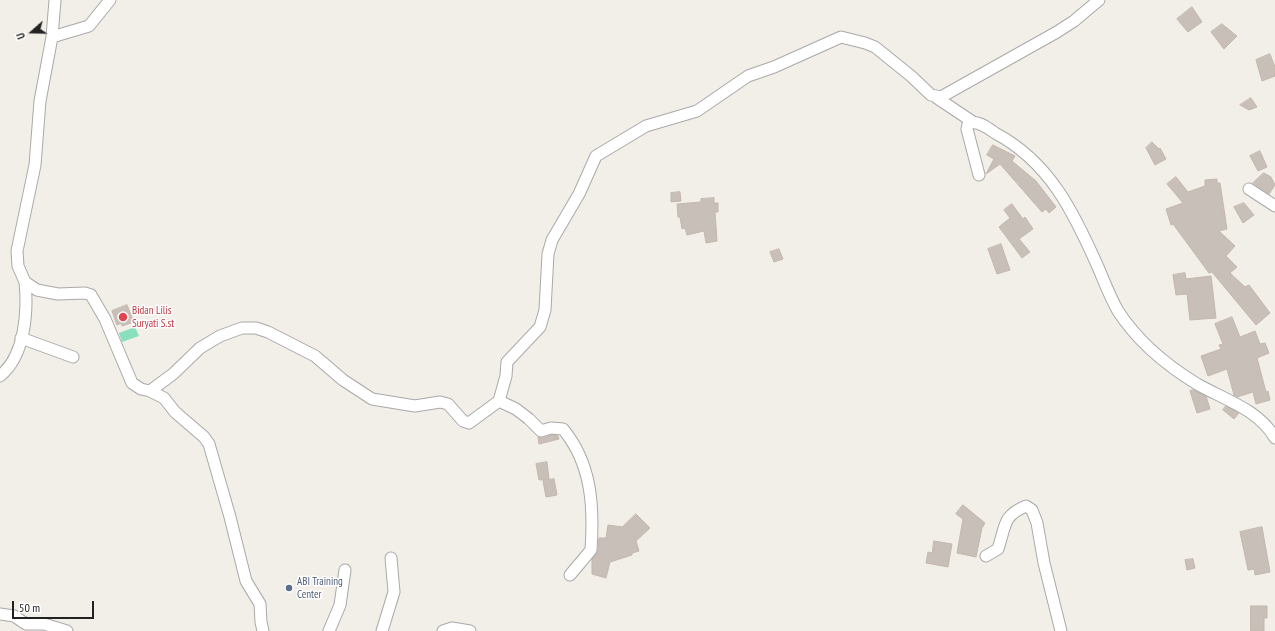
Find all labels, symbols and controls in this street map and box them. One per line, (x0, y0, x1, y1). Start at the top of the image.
north arrow (12, 12, 52, 52)
text: U (13, 31, 28, 41)
place label: Bidan Lilis Suryati S.st (132, 304, 174, 330)
marker: Bidan Lilis Suryati S.st (117, 311, 129, 323)
place label: ABI Training Center (297, 575, 343, 601)
marker: ABI Training Center (284, 583, 294, 593)
scale bar (14, 593, 96, 619)
text: 50 m (19, 600, 40, 615)

